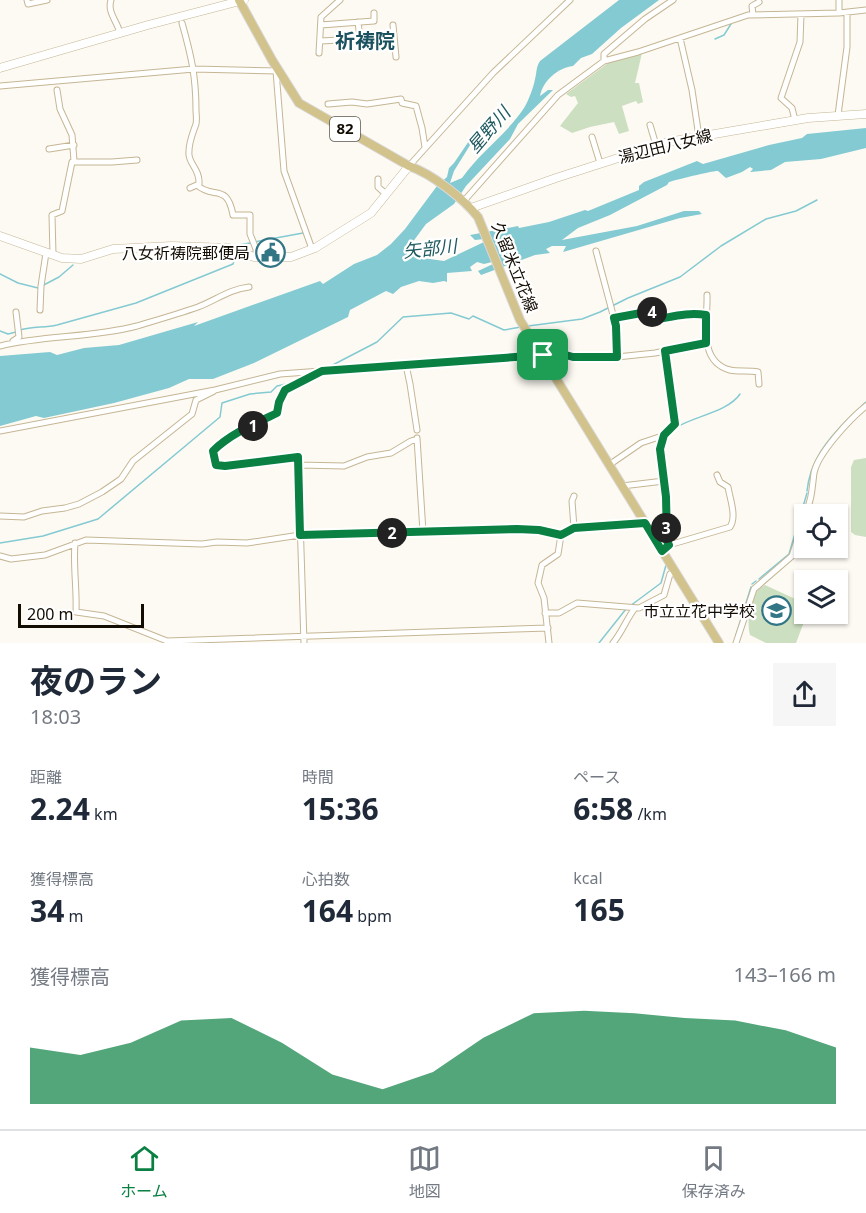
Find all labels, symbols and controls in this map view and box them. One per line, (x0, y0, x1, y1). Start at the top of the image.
district label: 祈祷院 (335, 27, 395, 54)
water label: 星野川 (461, 100, 516, 158)
road number: 82 (330, 117, 360, 141)
street label: 湯辺田八女線 (616, 124, 714, 168)
street label: 久留米立花線 (487, 218, 543, 316)
water label: 矢部川 (402, 233, 460, 263)
public building icon: 八女祈祷院郵便局 (255, 237, 287, 269)
place label: 八女祈祷院郵便局 (122, 242, 250, 264)
pin: 4 (637, 297, 667, 327)
text: 4 (647, 301, 657, 323)
pin (517, 329, 568, 380)
icon: arrive (526, 338, 559, 371)
pin: 1 (238, 411, 268, 441)
text: 1 (248, 415, 258, 437)
map controls (794, 504, 848, 624)
button: locate (794, 504, 848, 558)
pin: 3 (651, 513, 681, 543)
text: 3 (661, 517, 671, 539)
pin: 2 (377, 518, 407, 548)
text: 2 (387, 522, 397, 544)
button: layers (794, 570, 848, 624)
school or university icon: 市立立花中学校 (760, 595, 792, 627)
place label: 市立立花中学校 (643, 600, 755, 622)
scale bar (18, 601, 144, 628)
text: 200 m (27, 603, 74, 625)
text: 夜のラン (30, 658, 162, 703)
button: share (773, 663, 836, 726)
text: 18:03 (30, 703, 81, 730)
text: 距離 (30, 766, 62, 788)
text: 時間 (302, 766, 334, 788)
text: ペース (573, 766, 621, 788)
text: 2.24 (30, 788, 90, 829)
text: 15:36 (302, 788, 379, 829)
text: 6:58 (573, 788, 633, 829)
text: km (90, 803, 118, 825)
text: /km (633, 803, 667, 825)
text: kcal (573, 867, 603, 889)
text: 獲得標高 (30, 868, 94, 890)
text: 心拍数 (302, 868, 350, 890)
text: 165 (573, 889, 625, 930)
text: 34 (30, 890, 64, 931)
text: 164 (302, 890, 353, 931)
text: m (64, 905, 83, 927)
text: bpm (353, 905, 392, 927)
text: 143–166 m (733, 961, 836, 988)
text: 獲得標高 (30, 963, 110, 990)
tab: ホーム (120, 1142, 168, 1202)
tab: 地図 (408, 1142, 441, 1202)
tab: 保存済み (682, 1142, 746, 1202)

